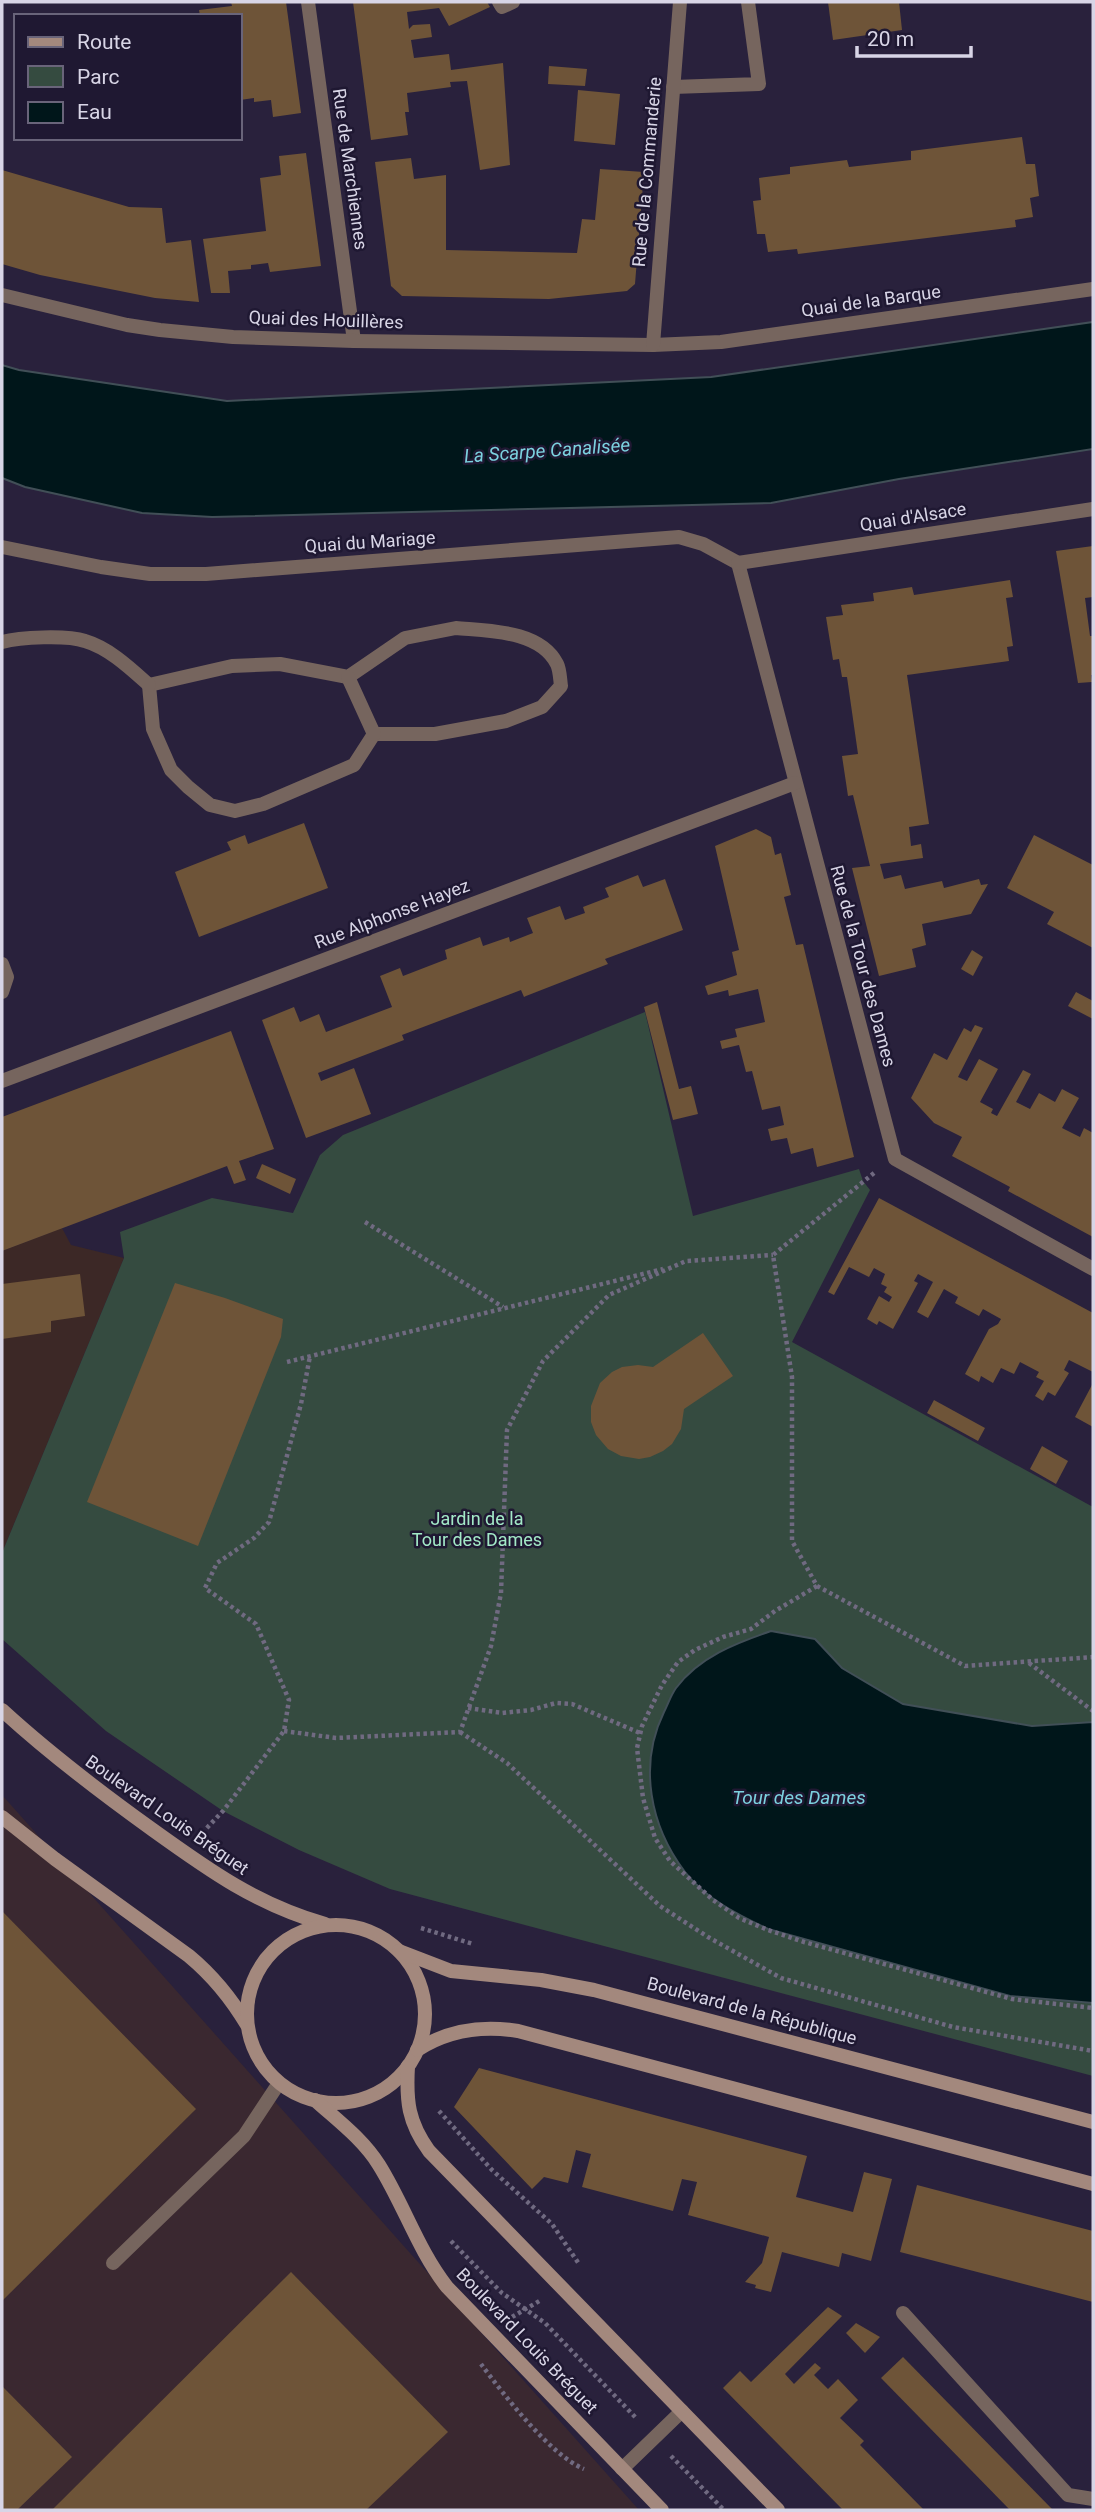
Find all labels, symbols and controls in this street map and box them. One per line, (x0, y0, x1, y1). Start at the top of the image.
legend (14, 14, 242, 140)
scale bar (857, 14, 971, 58)
text: 20 m (867, 27, 914, 51)
text: Route (77, 30, 132, 54)
text: Parc (77, 65, 119, 89)
street label: Rue de la Commanderie (628, 76, 665, 268)
street label: Rue de Marchiennes (329, 87, 372, 251)
text: Eau (77, 100, 112, 124)
street label: Quai de la Barque (800, 280, 942, 321)
street label: Quai des Houillères (248, 306, 404, 333)
water label: La Scarpe Canalisée (463, 433, 631, 468)
street label: Quai d'Alsace (858, 498, 968, 535)
street label: Quai du Mariage (304, 526, 436, 557)
street label: Rue de la Tour des Dames (826, 863, 901, 1069)
street label: Rue Alphonse Hayez (311, 874, 472, 953)
park label: Jardin de la Tour des Dames (412, 1508, 542, 1550)
street label: Boulevard Louis Bréguet (82, 1750, 253, 1879)
water label: Tour des Dames (732, 1786, 866, 1809)
street label: Boulevard de la République (645, 1972, 859, 2049)
street label: Boulevard Louis Bréguet (452, 2263, 602, 2418)

